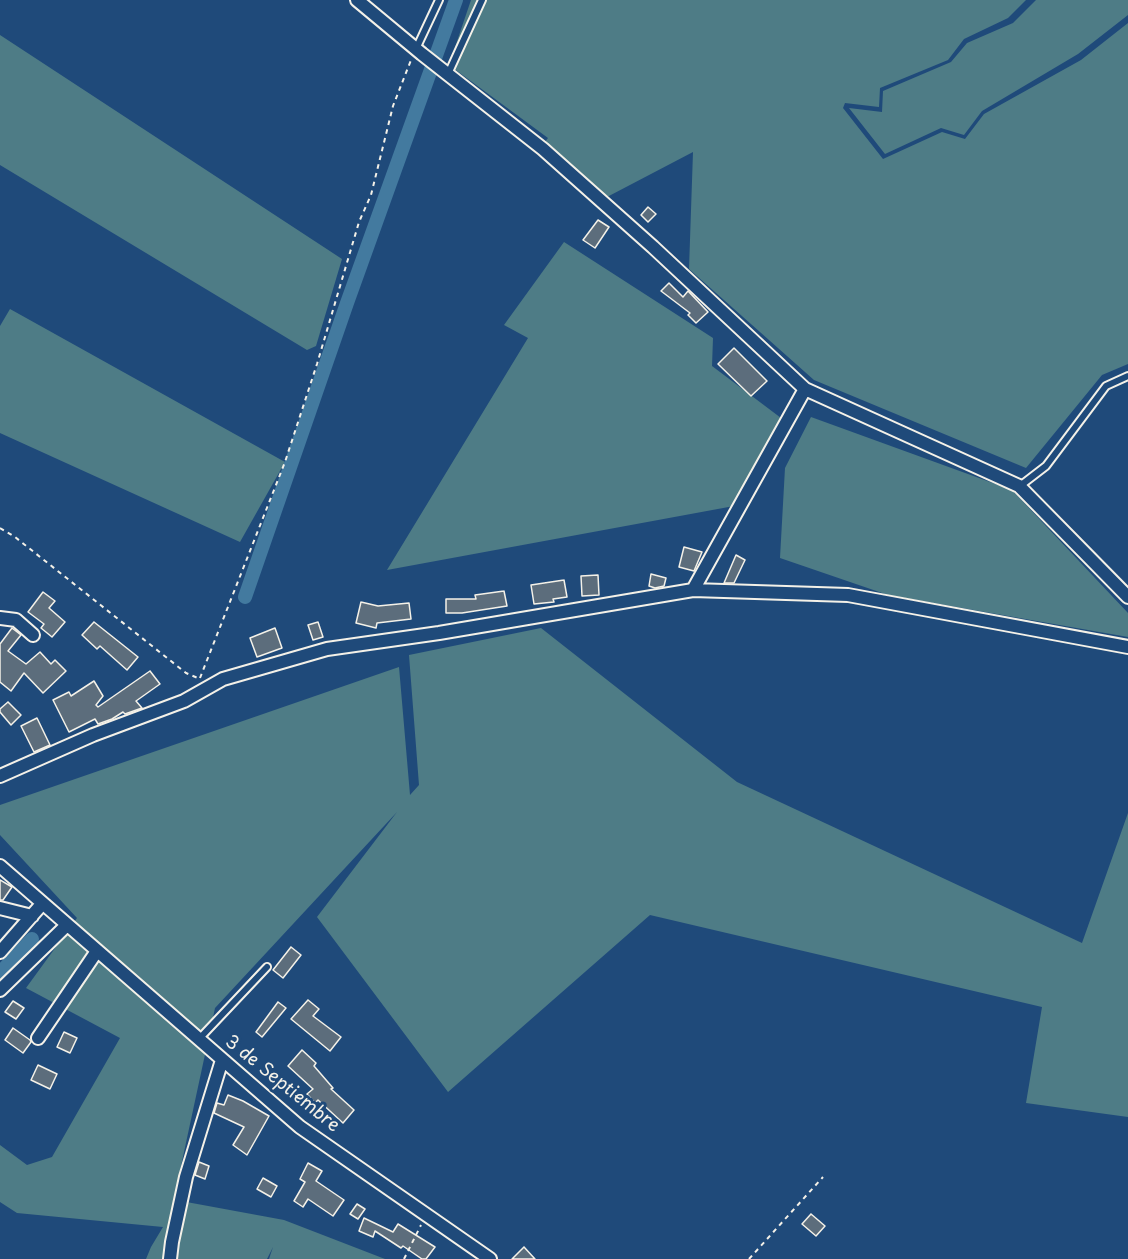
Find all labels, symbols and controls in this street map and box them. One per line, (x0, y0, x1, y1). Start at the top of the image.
street label: 3 de Septiembre (220, 1031, 344, 1137)

